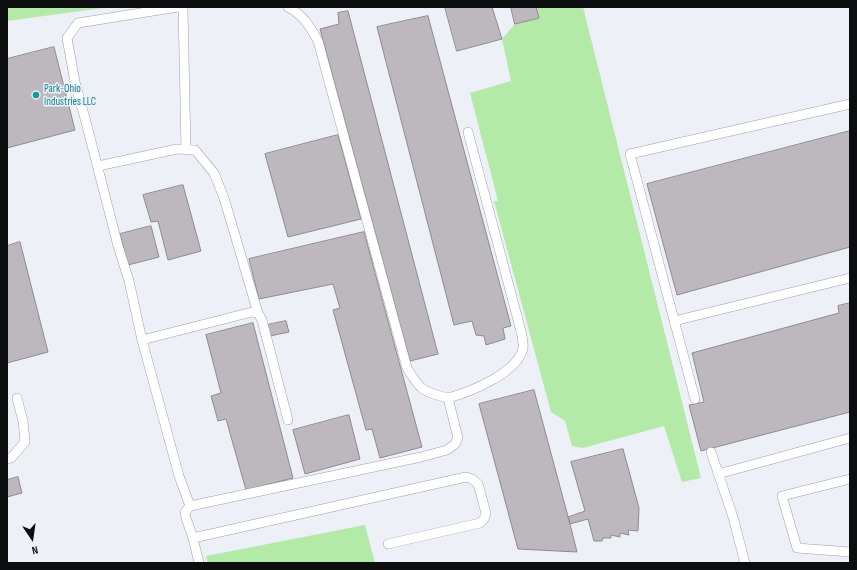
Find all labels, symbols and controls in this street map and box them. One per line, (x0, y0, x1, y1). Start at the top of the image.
place label: Park-Ohio Industries LLC (44, 82, 96, 108)
marker: Park-Ohio Industries LLC (31, 90, 41, 100)
north arrow (12, 518, 52, 558)
text: N (30, 543, 39, 557)

